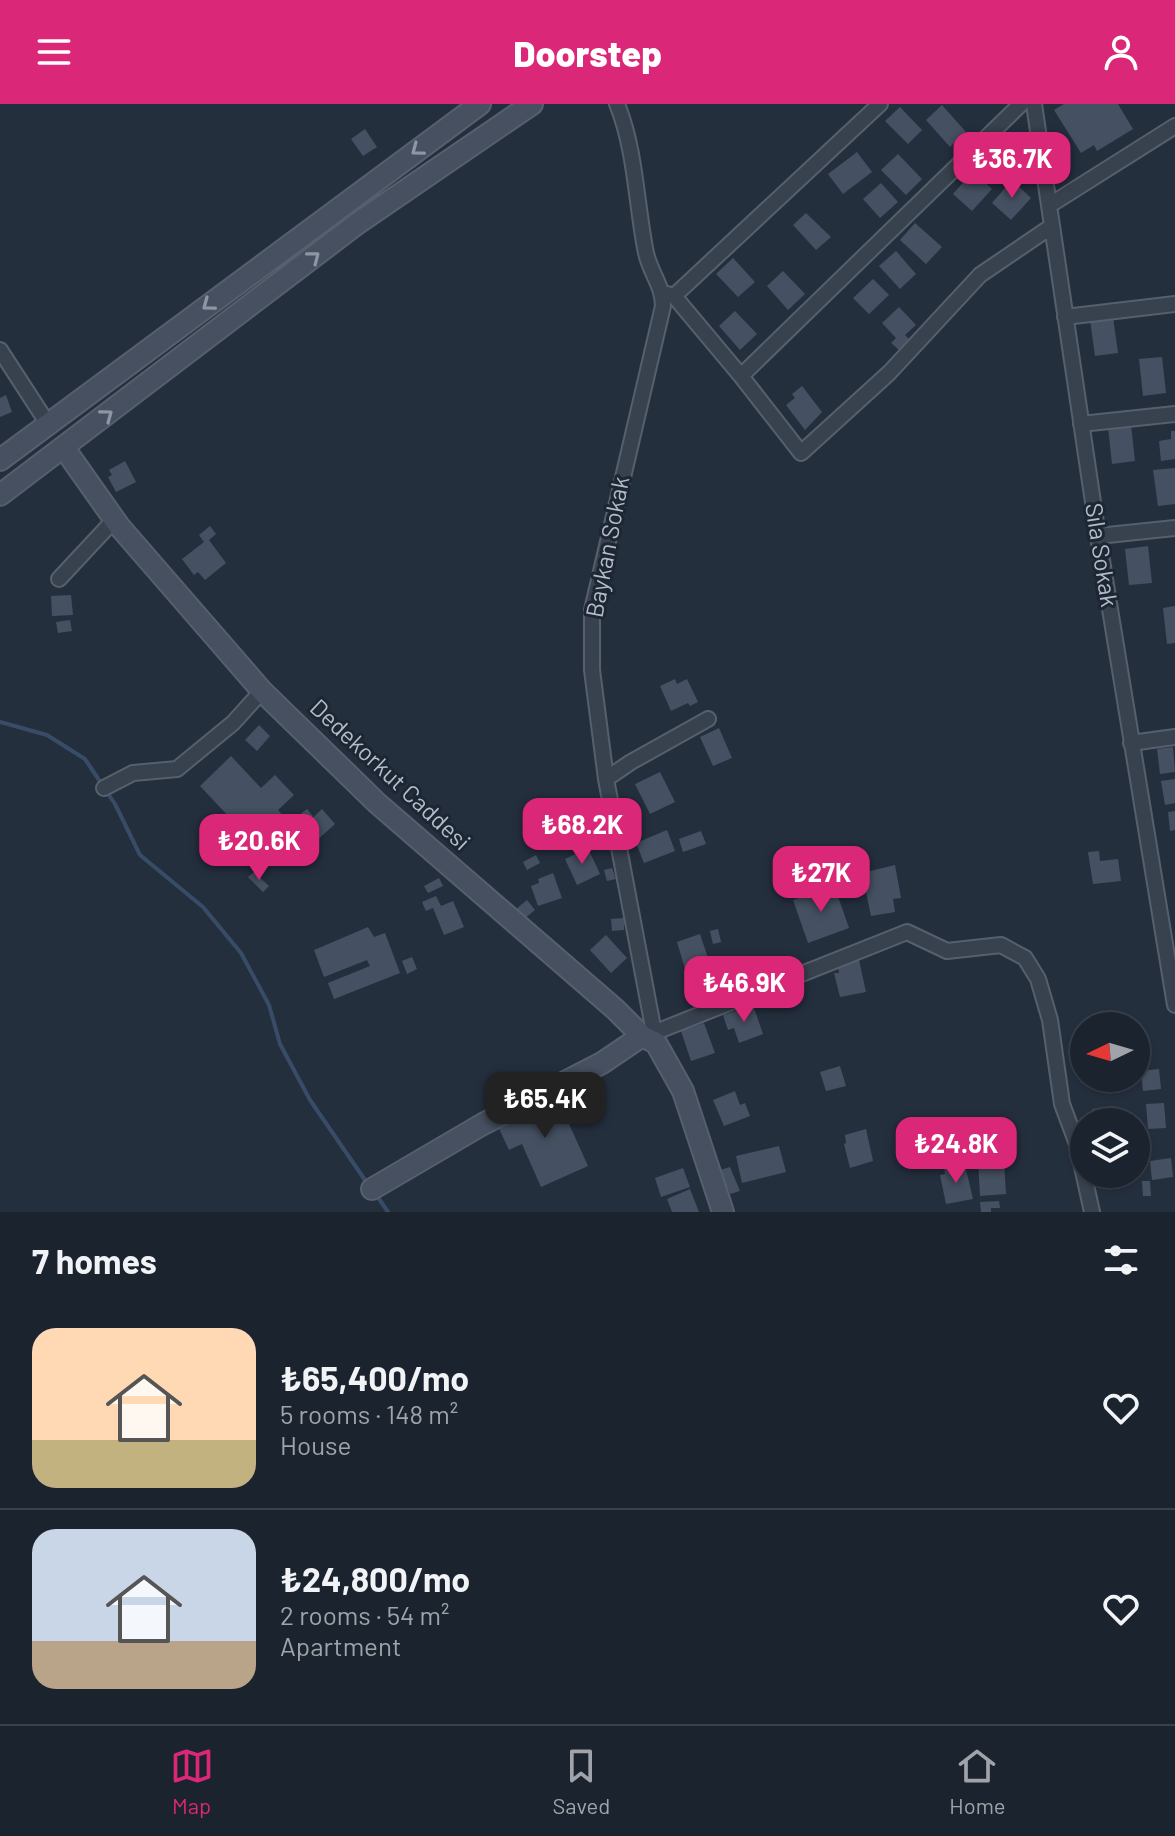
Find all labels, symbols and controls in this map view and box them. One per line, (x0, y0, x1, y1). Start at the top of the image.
icon: menu (32, 30, 76, 74)
icon: person (1099, 30, 1143, 74)
text: Doorstep (513, 31, 662, 74)
pin: ₺36.7K (947, 132, 1077, 200)
one-way arrow (411, 141, 426, 155)
text: ₺36.7K (971, 142, 1053, 173)
one-way arrow (305, 253, 320, 267)
one-way arrow (202, 295, 217, 310)
one-way arrow (99, 411, 113, 425)
street label: Baykan Sokak (579, 474, 634, 620)
street label: Sıla Sokak (1080, 501, 1125, 609)
street label: Dedekorkut Caddesi (305, 692, 477, 856)
pin: ₺68.2K (517, 798, 647, 866)
text: ₺68.2K (541, 808, 623, 839)
pin: ₺20.6K (194, 814, 324, 882)
text: ₺20.6K (217, 824, 301, 855)
pin: ₺27K (774, 846, 868, 914)
text: ₺27K (791, 856, 851, 887)
pin: ₺46.9K (679, 956, 809, 1024)
text: ₺46.9K (702, 966, 786, 997)
north arrow (1070, 1012, 1150, 1092)
map controls (1070, 1012, 1150, 1188)
pin: ₺65.4K (480, 1072, 610, 1140)
text: ₺65.4K (503, 1082, 587, 1113)
button: layers (1070, 1108, 1150, 1188)
pin: ₺24.8K (891, 1117, 1021, 1185)
text: ₺24.8K (914, 1127, 998, 1158)
icon: filters (1099, 1238, 1143, 1282)
text: 7 homes (32, 1240, 157, 1281)
text: ₺65,400/mo (280, 1357, 469, 1398)
icon: home (96, 1360, 192, 1456)
icon: heart (1099, 1386, 1143, 1430)
text: 5 rooms · 148 m² (280, 1398, 458, 1429)
text: House (280, 1429, 351, 1460)
text: ₺24,800/mo (280, 1558, 470, 1599)
icon: home (96, 1561, 192, 1657)
icon: heart (1099, 1587, 1143, 1631)
text: 2 rooms · 54 m² (280, 1599, 450, 1630)
text: Apartment (280, 1630, 401, 1661)
tab: Map (170, 1744, 214, 1818)
tab: Saved (553, 1744, 610, 1818)
tab: Home (949, 1744, 1005, 1818)

